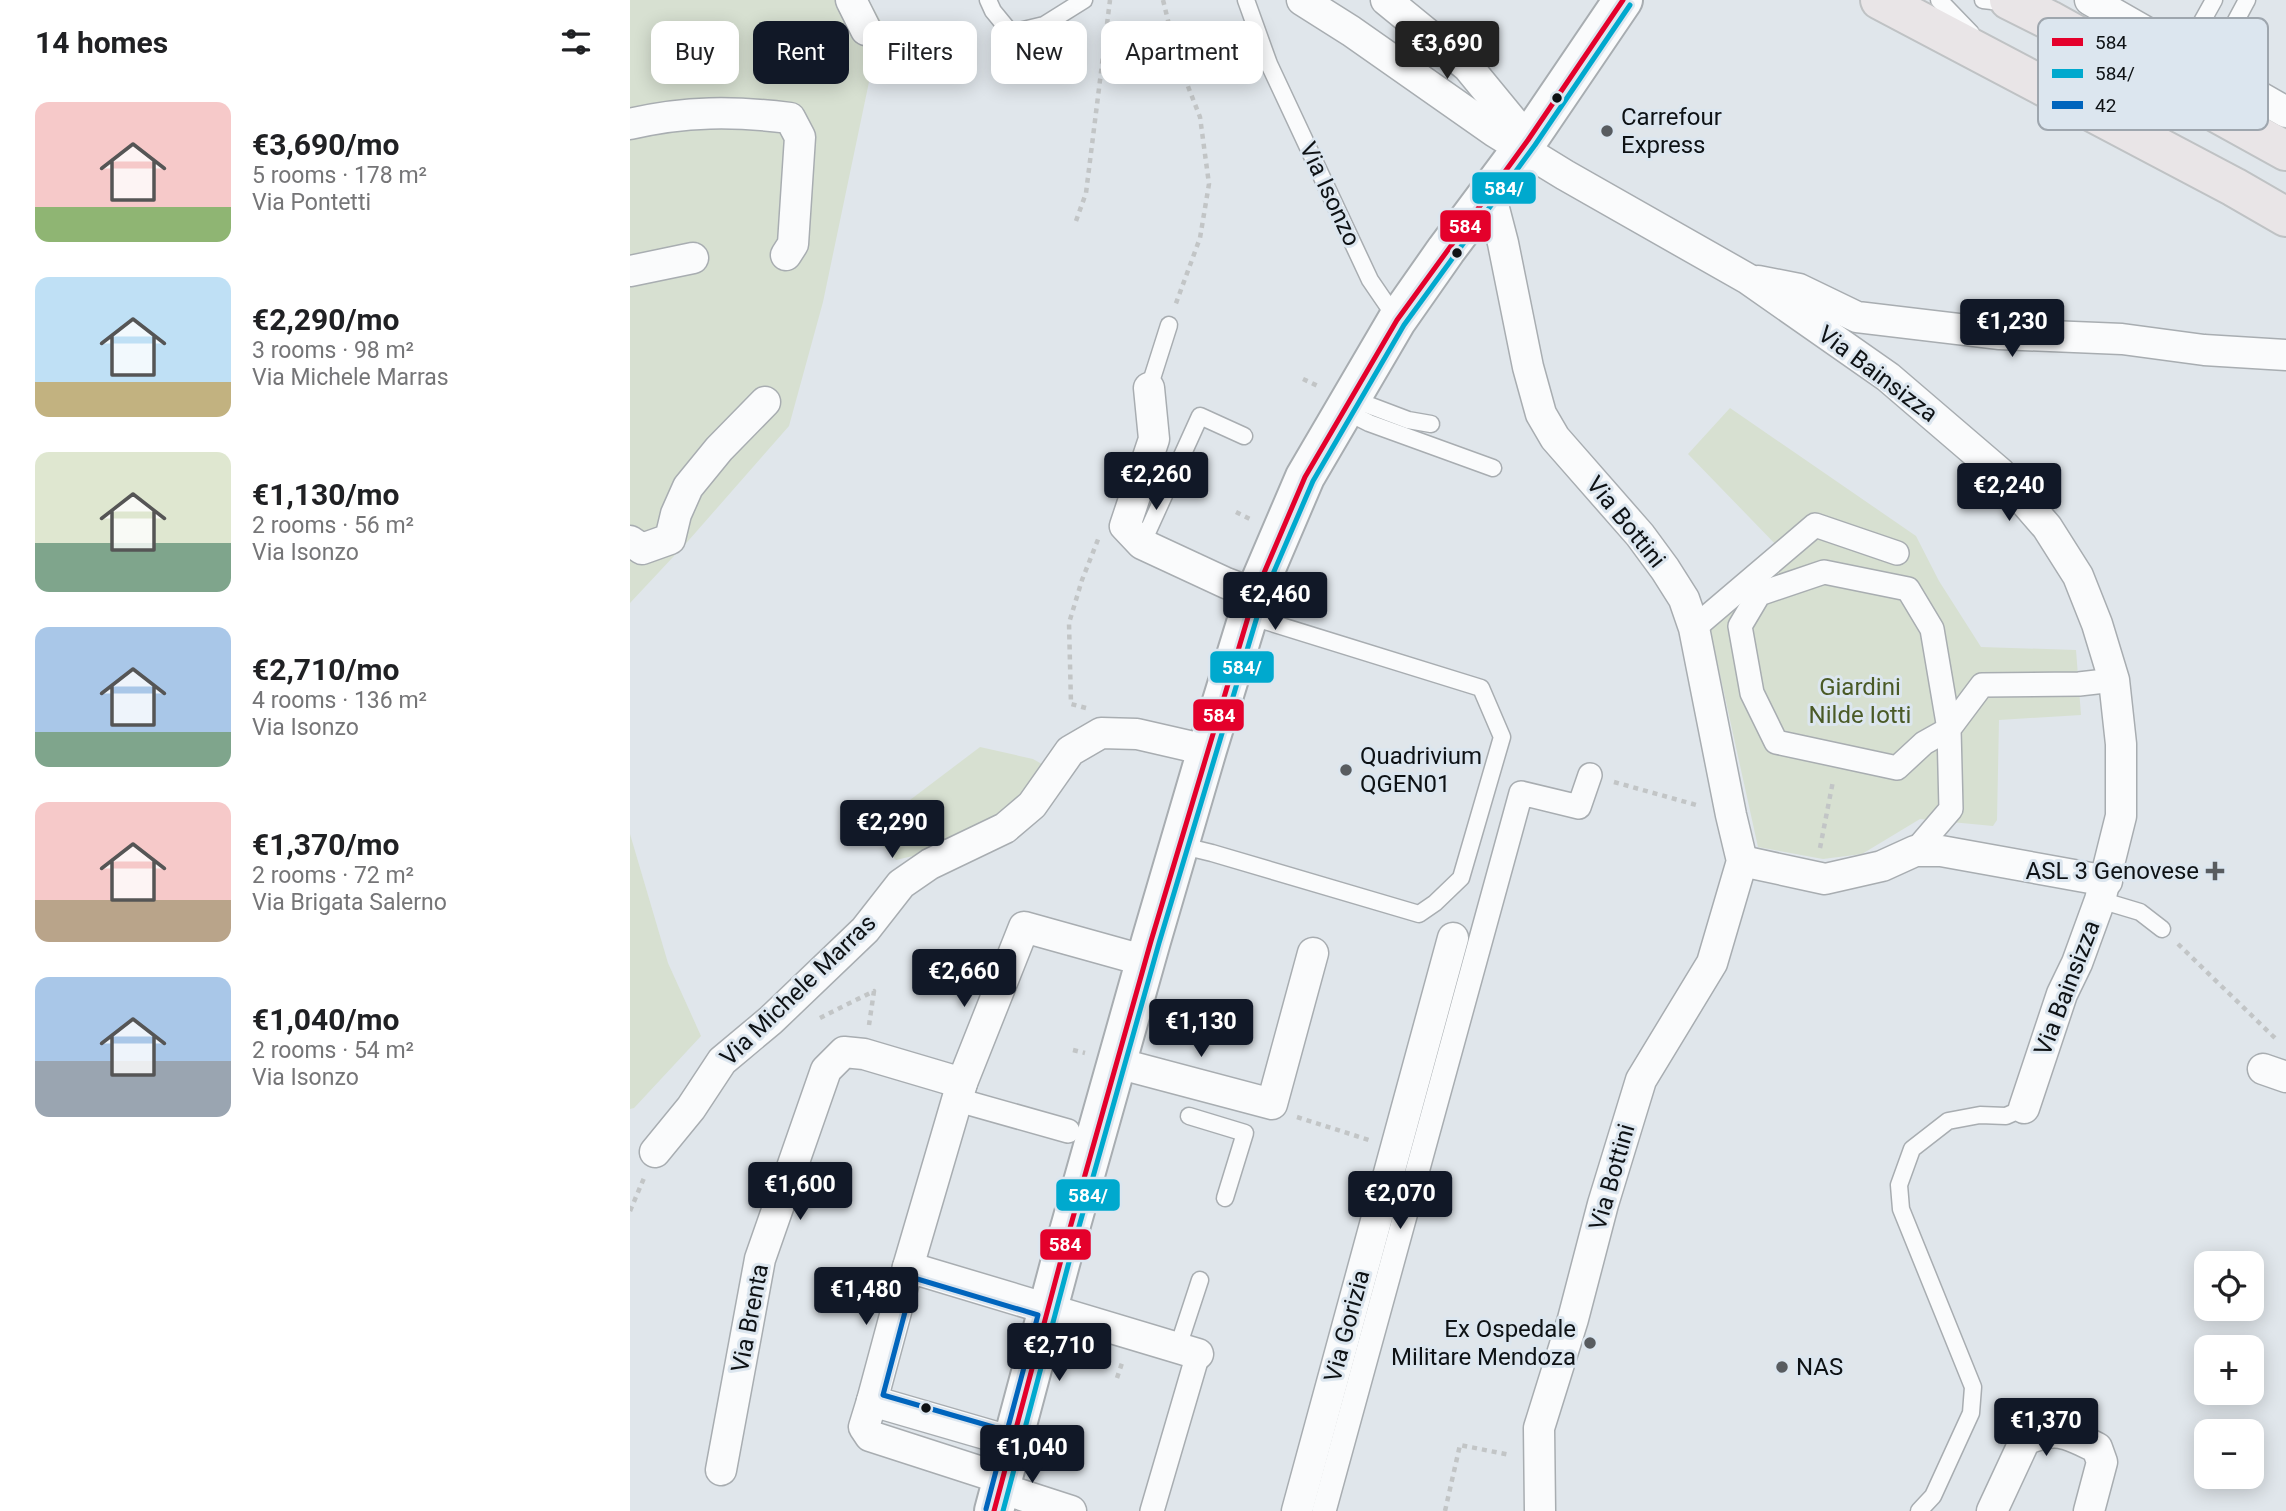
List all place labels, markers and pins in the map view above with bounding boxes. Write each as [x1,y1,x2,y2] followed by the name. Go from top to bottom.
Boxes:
[1390,22,1504,81] pin: €3,690
[1550,91,1564,105] unlabelled marker
[1621,103,1722,159] place label: Carrefour Express
[1599,123,1615,139] marker: Carrefour Express
[1450,246,1464,260] unlabelled marker
[1955,300,2069,359] pin: €1,230
[1099,452,1213,512] pin: €2,260
[1952,463,2066,523] pin: €2,240
[1218,572,1332,632] pin: €2,460
[1360,742,1482,798] place label: Quadrivium QGEN01
[1338,762,1354,778] marker: Quadrivium QGEN01
[835,800,949,860] pin: €2,290
[2026,857,2199,885] place label: ASL 3 Genovese
[2205,861,2225,881] marker: ASL 3 Genovese
[907,950,1021,1009] pin: €2,660
[1144,1000,1258,1059] pin: €1,130
[743,1162,857,1222] pin: €1,600
[1343,1172,1457,1231] pin: €2,070
[809,1268,923,1327] pin: €1,480
[1391,1315,1576,1371] place label: Ex Ospedale Militare Mendoza
[1002,1324,1116,1383] pin: €2,710
[1582,1335,1598,1351] marker: Ex Ospedale Militare Mendoza
[1796,1353,1843,1381] place label: NAS
[1774,1359,1790,1375] marker: NAS
[1989,1398,2103,1458] pin: €1,370
[919,1401,933,1415] unlabelled marker
[975,1426,1089,1485] pin: €1,040

